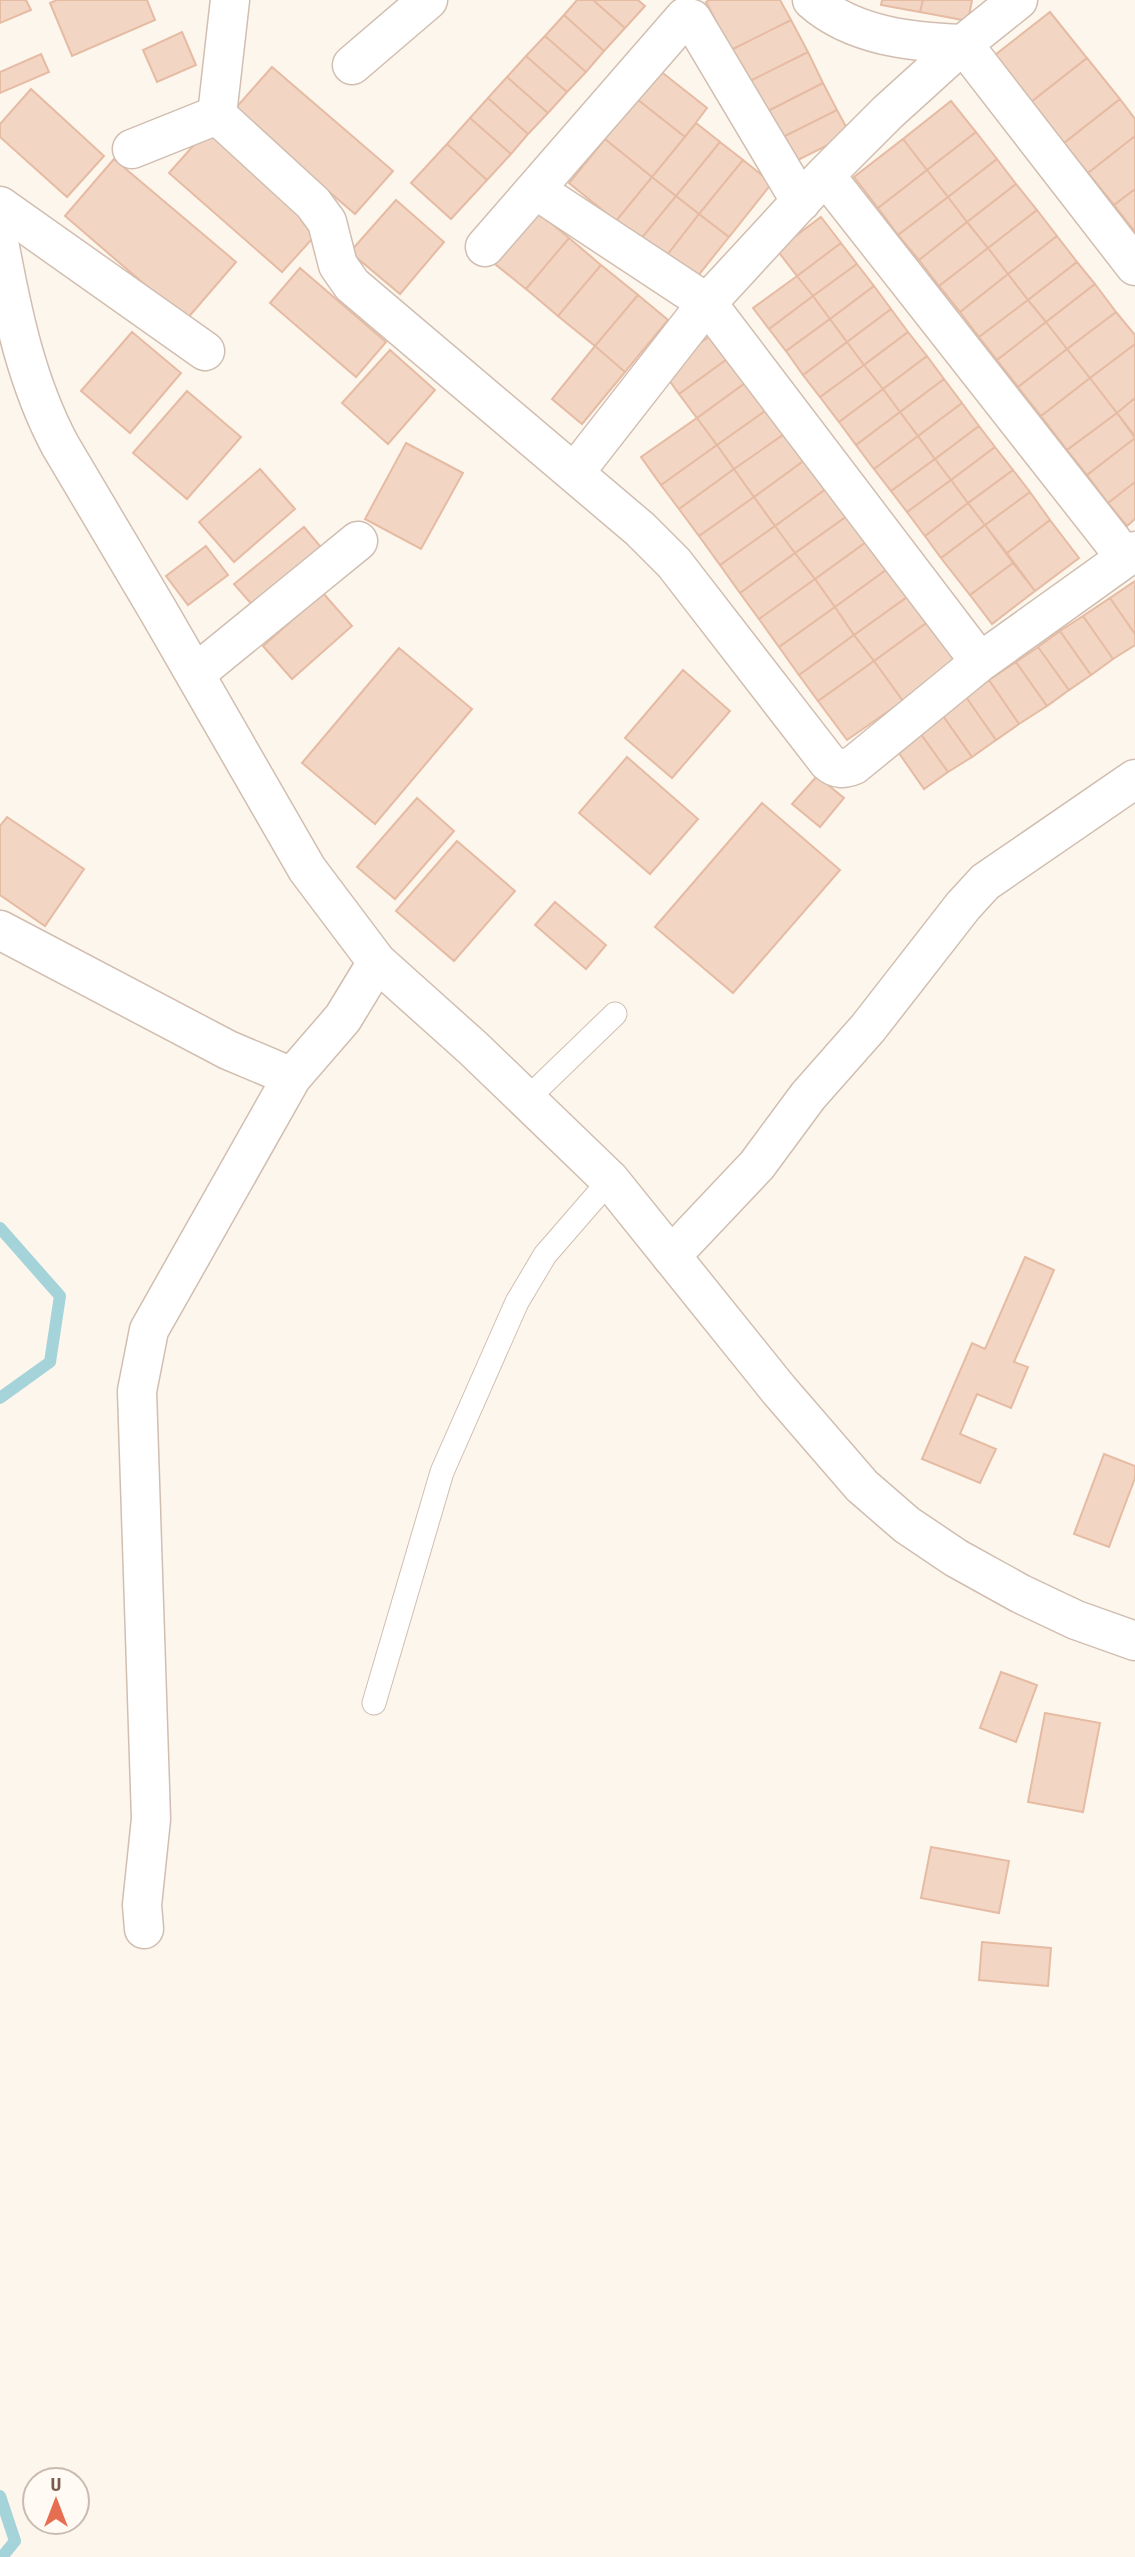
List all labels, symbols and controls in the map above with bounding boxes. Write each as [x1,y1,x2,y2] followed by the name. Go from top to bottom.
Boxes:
[21,2466,91,2536] north arrow
[51,2473,61,2496] text: U

